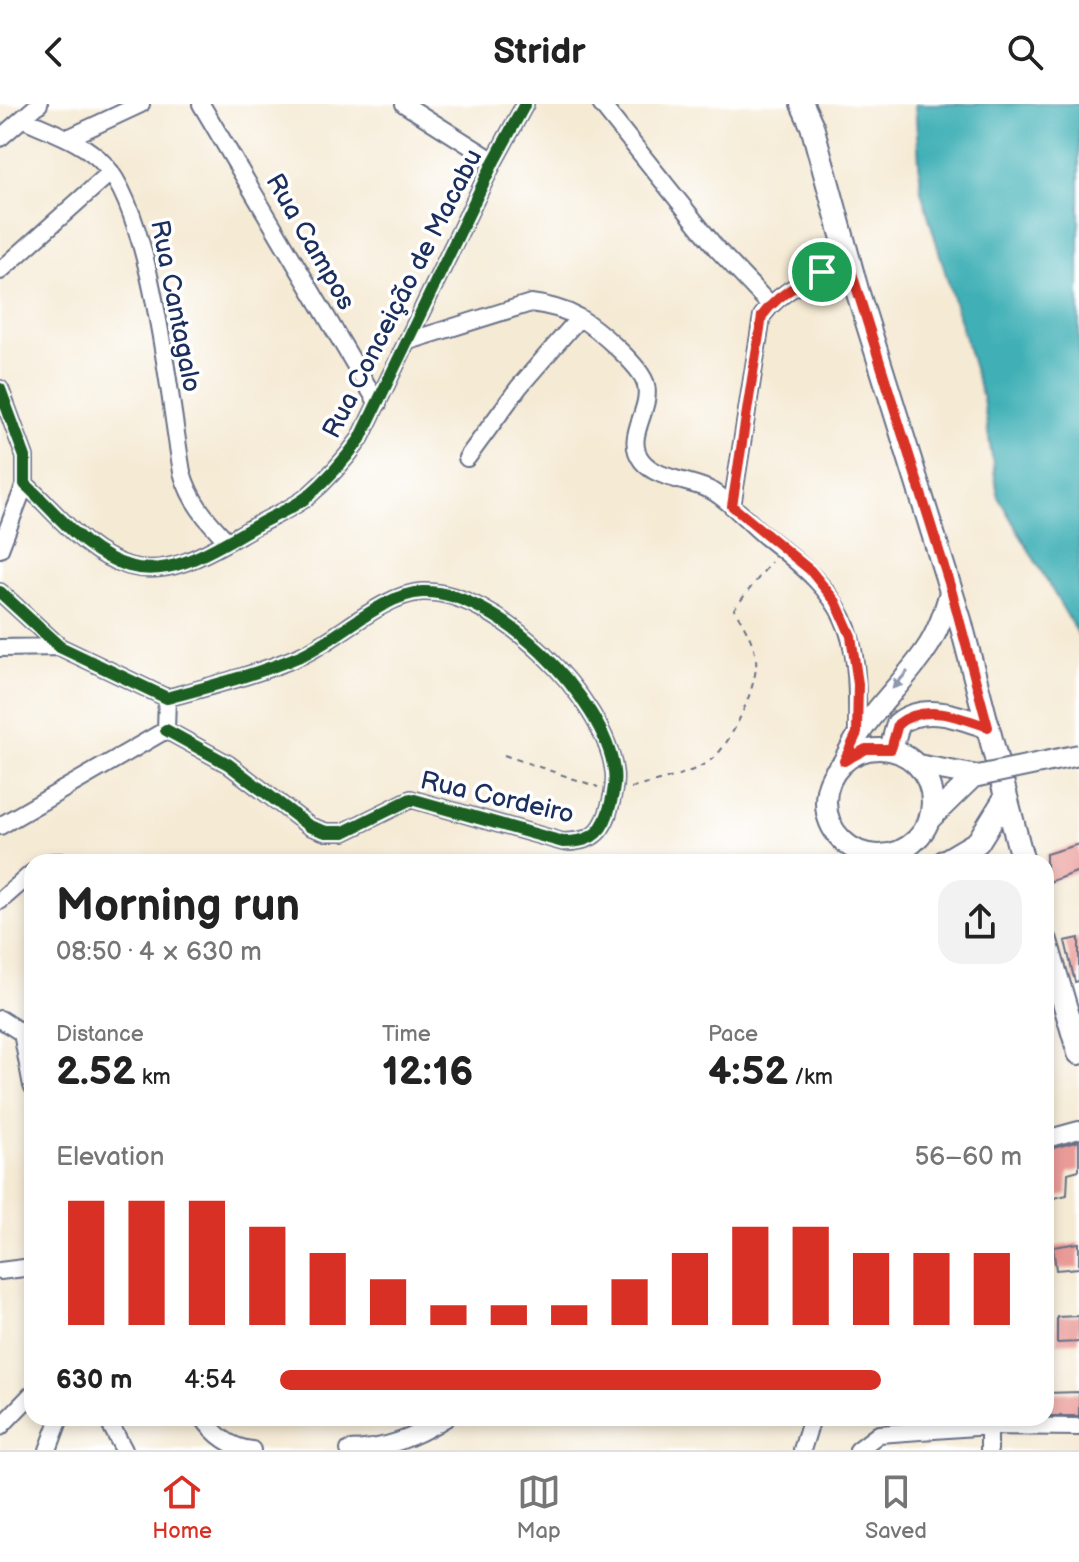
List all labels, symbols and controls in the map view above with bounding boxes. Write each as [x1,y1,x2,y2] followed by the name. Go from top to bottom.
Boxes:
[32,30,76,74] icon: back
[1003,30,1047,74] icon: search
[493,31,586,74] text: Stridr
[316,144,490,444] street label: Rua Conceição de Macabu
[259,168,362,316] street label: Rua Campos
[143,217,207,395] street label: Rua Cantagalo
[788,238,856,306] pin
[800,250,844,294] icon: arrive
[892,669,909,689] one-way arrow
[417,765,577,831] street label: Rua Cordeiro
[56,880,300,933] text: Morning run
[938,880,1022,964] button: share
[56,937,262,968] text: 08:50 · 4 × 630 m
[56,1021,144,1048] text: Distance
[382,1021,431,1048] text: Time
[708,1021,758,1048] text: Pace
[56,1048,136,1096] text: 2.52
[382,1048,473,1096] text: 12:16
[708,1048,788,1096] text: 4:52
[136,1064,171,1091] text: km
[788,1064,833,1091] text: /km
[56,1142,164,1173] text: Elevation
[914,1142,1022,1173] text: 56–60 m
[56,1365,132,1396] text: 630 m
[184,1365,236,1396] text: 4:54
[152,1470,212,1545] tab: Home
[516,1470,561,1545] tab: Map
[865,1470,927,1545] tab: Saved

